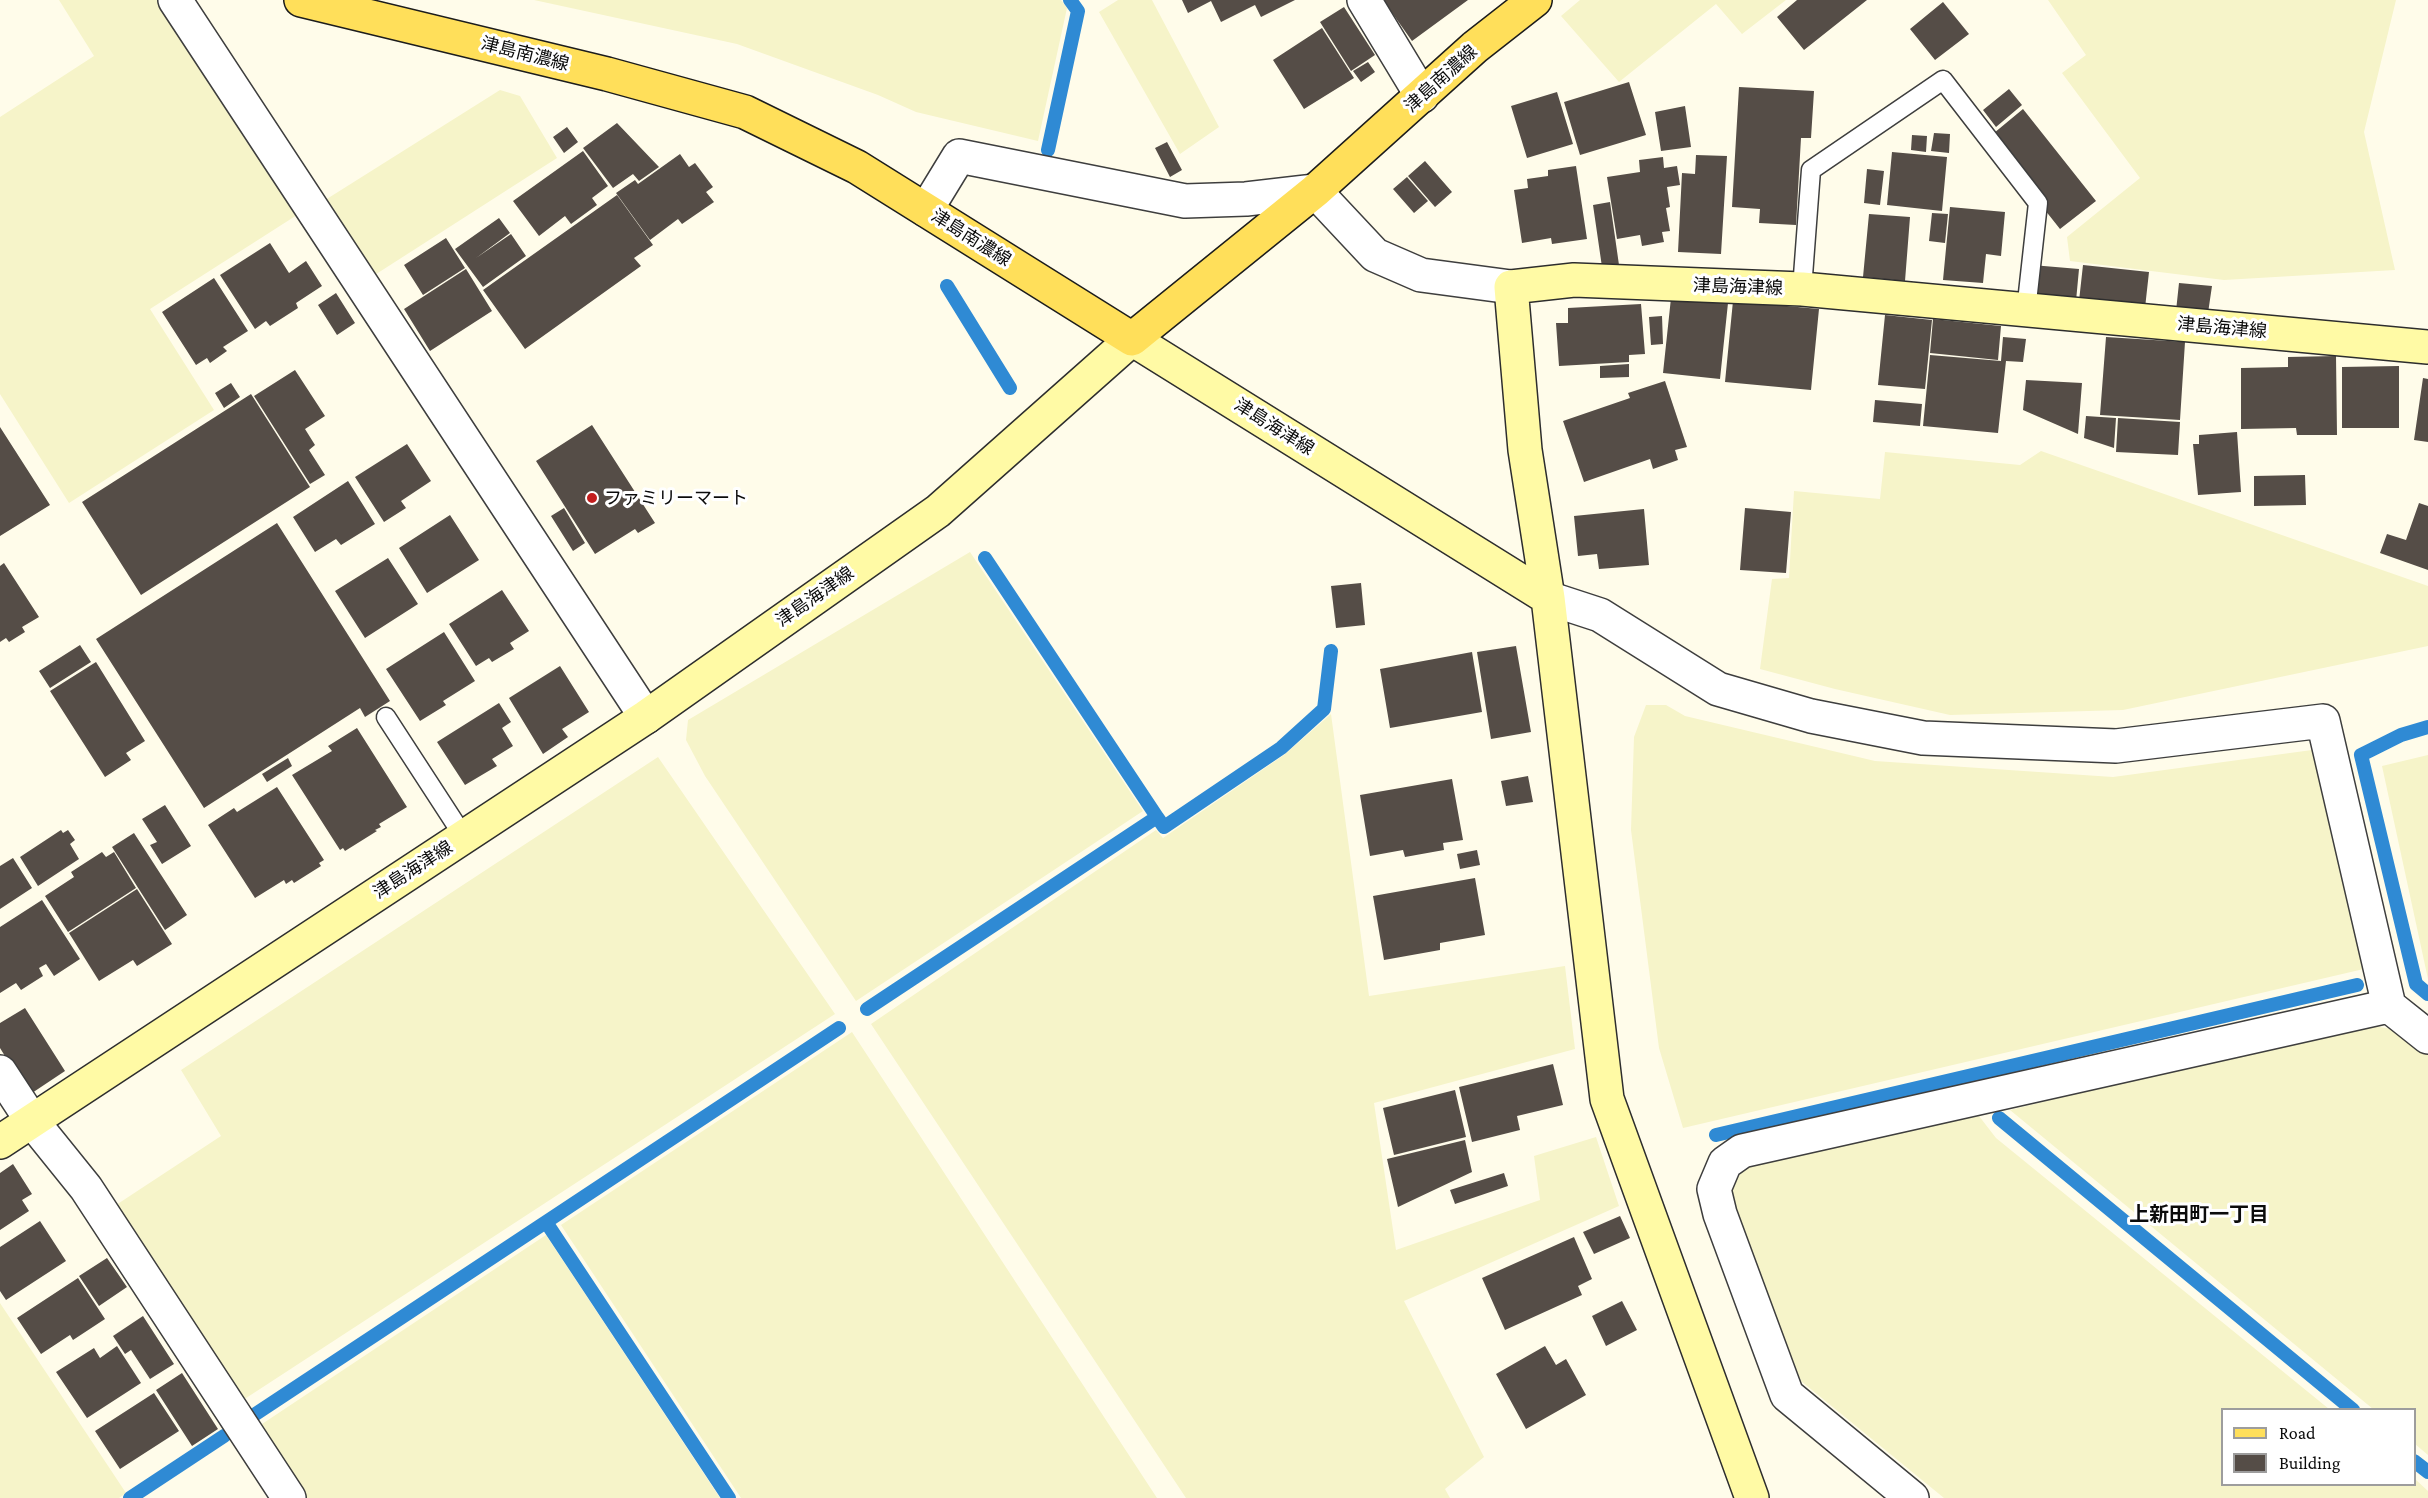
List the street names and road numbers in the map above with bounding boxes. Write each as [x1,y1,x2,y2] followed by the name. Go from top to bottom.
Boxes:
[479,33,571,75] street label: 津島南濃線
[1400,41,1482,117] street label: 津島南濃線
[927,205,1015,271] street label: 津島南濃線
[1693,275,1783,299] street label: 津島海津線
[2176,313,2268,343] street label: 津島海津線
[1230,394,1318,460] street label: 津島海津線
[772,562,858,632] street label: 津島海津線
[369,836,457,904] street label: 津島海津線

